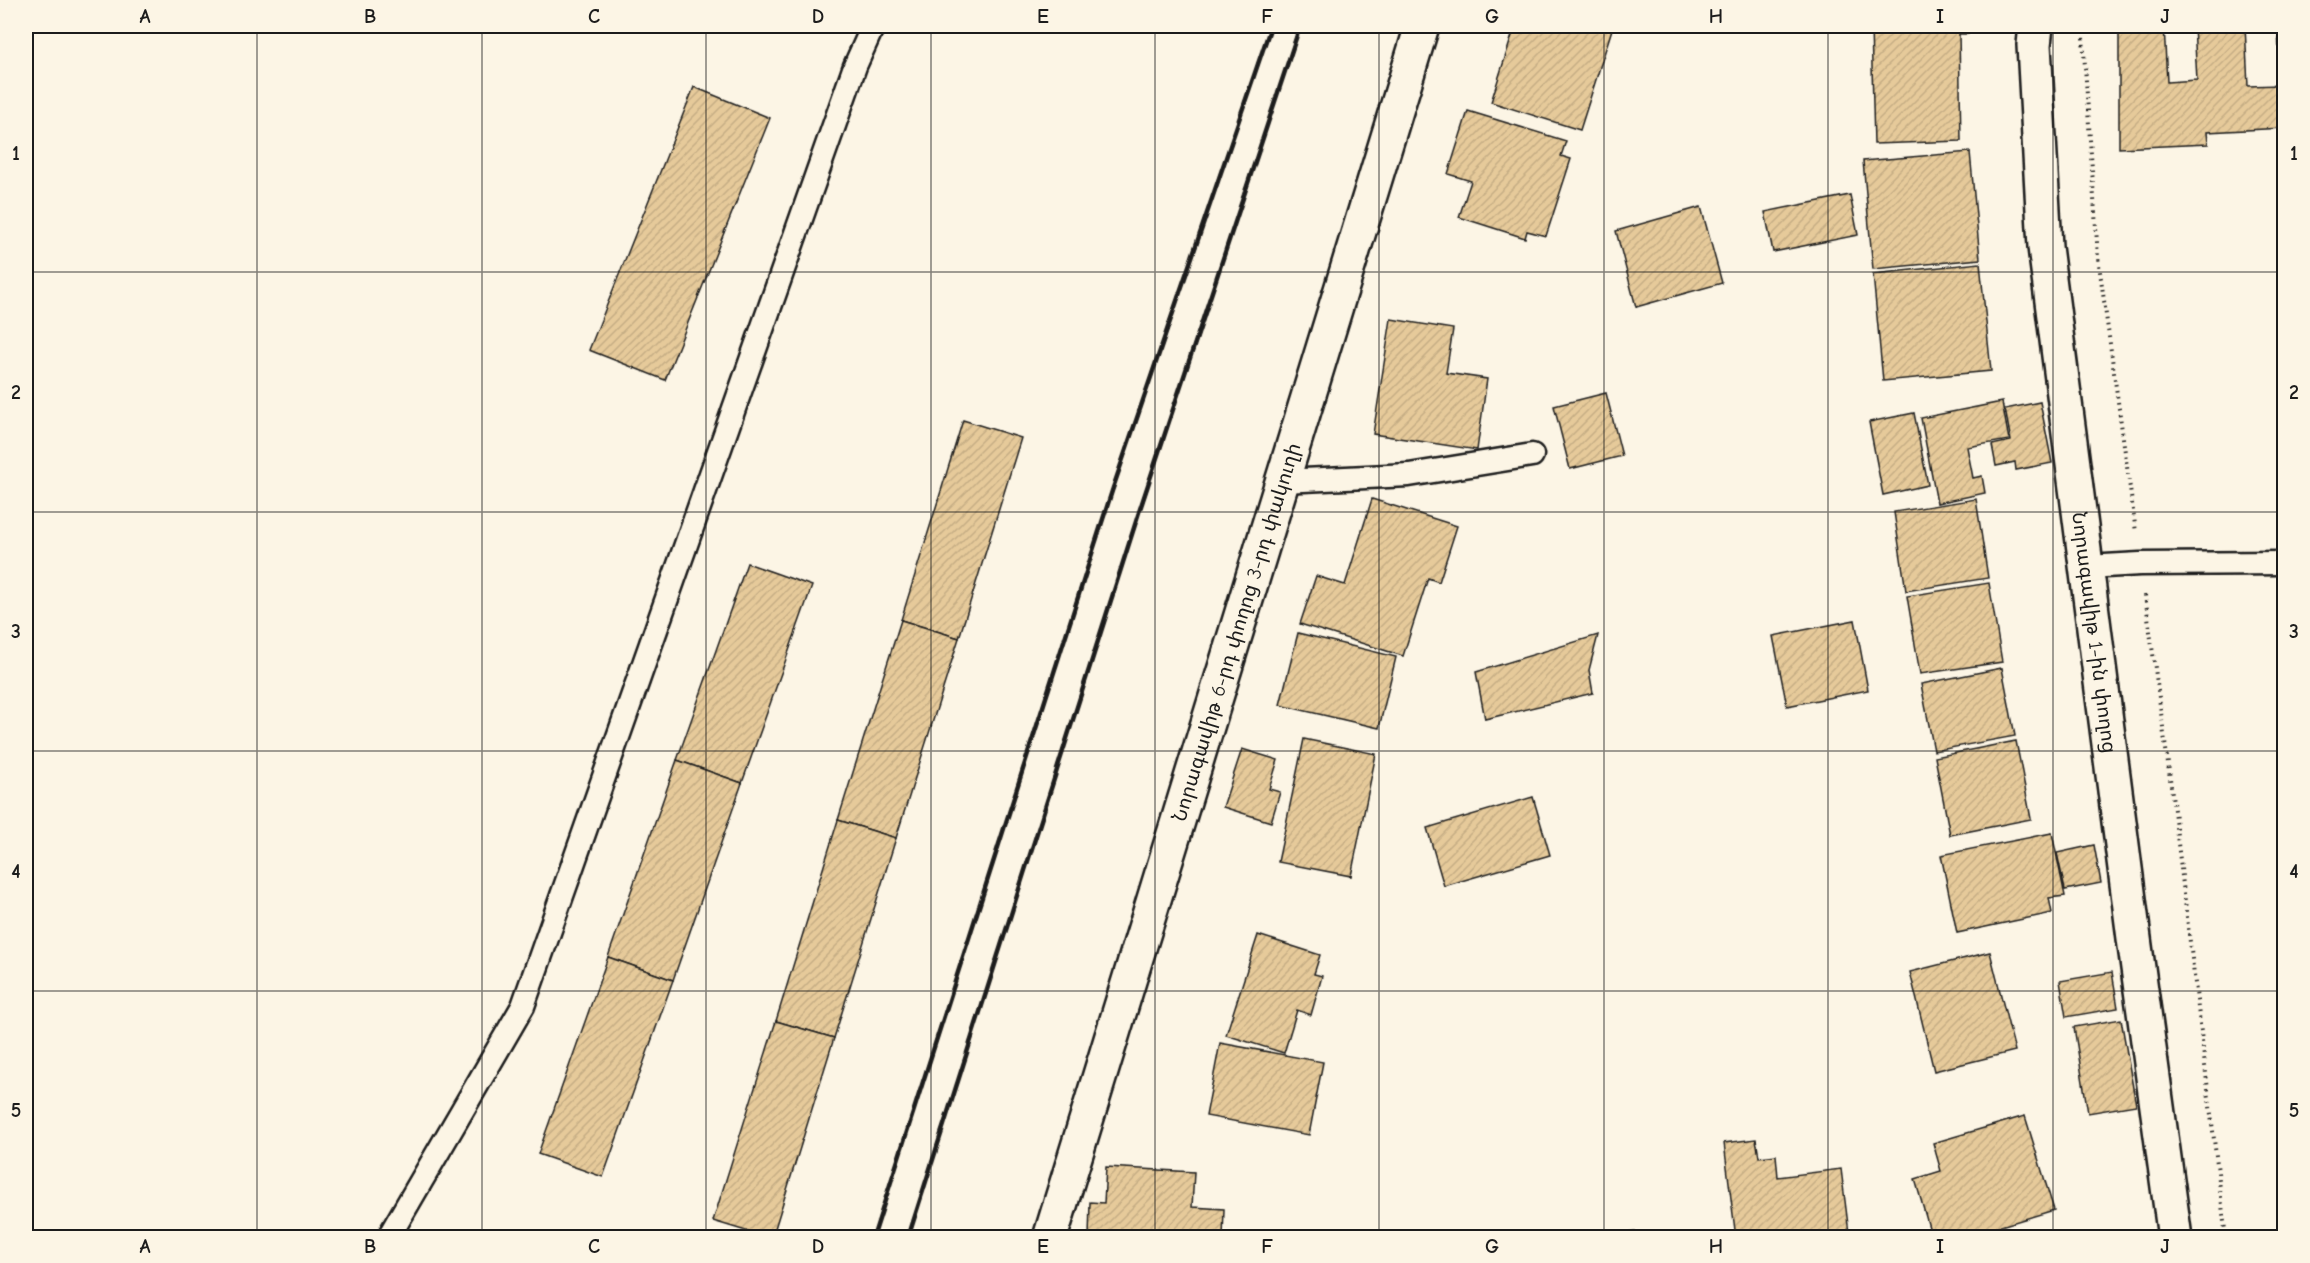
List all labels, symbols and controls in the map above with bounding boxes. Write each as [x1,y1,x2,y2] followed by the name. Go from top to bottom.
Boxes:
[139,5,151,28] text: A
[364,5,376,28] text: B
[588,5,600,28] text: C
[812,5,824,28] text: D
[1037,5,1049,28] text: E
[1261,5,1273,28] text: F
[1485,5,1499,28] text: G
[1709,5,1723,28] text: H
[1936,5,1944,28] text: I
[2160,5,2170,28] text: J
[12,142,20,165] text: 1
[2290,142,2298,165] text: 1
[11,381,21,404] text: 2
[2289,381,2299,404] text: 2
[1168,440,1305,824] street label: Նորագավիթ 6-րդ փողոց 3-րդ փակուղի
[2067,510,2121,755] street label: Նորագավիթ 1-ին փողոց
[11,620,21,643] text: 3
[2289,620,2299,643] text: 3
[11,860,21,883] text: 4
[2289,860,2299,883] text: 4
[11,1099,21,1122] text: 5
[2289,1099,2299,1122] text: 5
[139,1235,151,1258] text: A
[364,1235,376,1258] text: B
[588,1235,600,1258] text: C
[812,1235,824,1258] text: D
[1037,1235,1049,1258] text: E
[1261,1235,1273,1258] text: F
[1485,1235,1499,1258] text: G
[1709,1235,1723,1258] text: H
[1936,1235,1944,1258] text: I
[2160,1235,2170,1258] text: J

